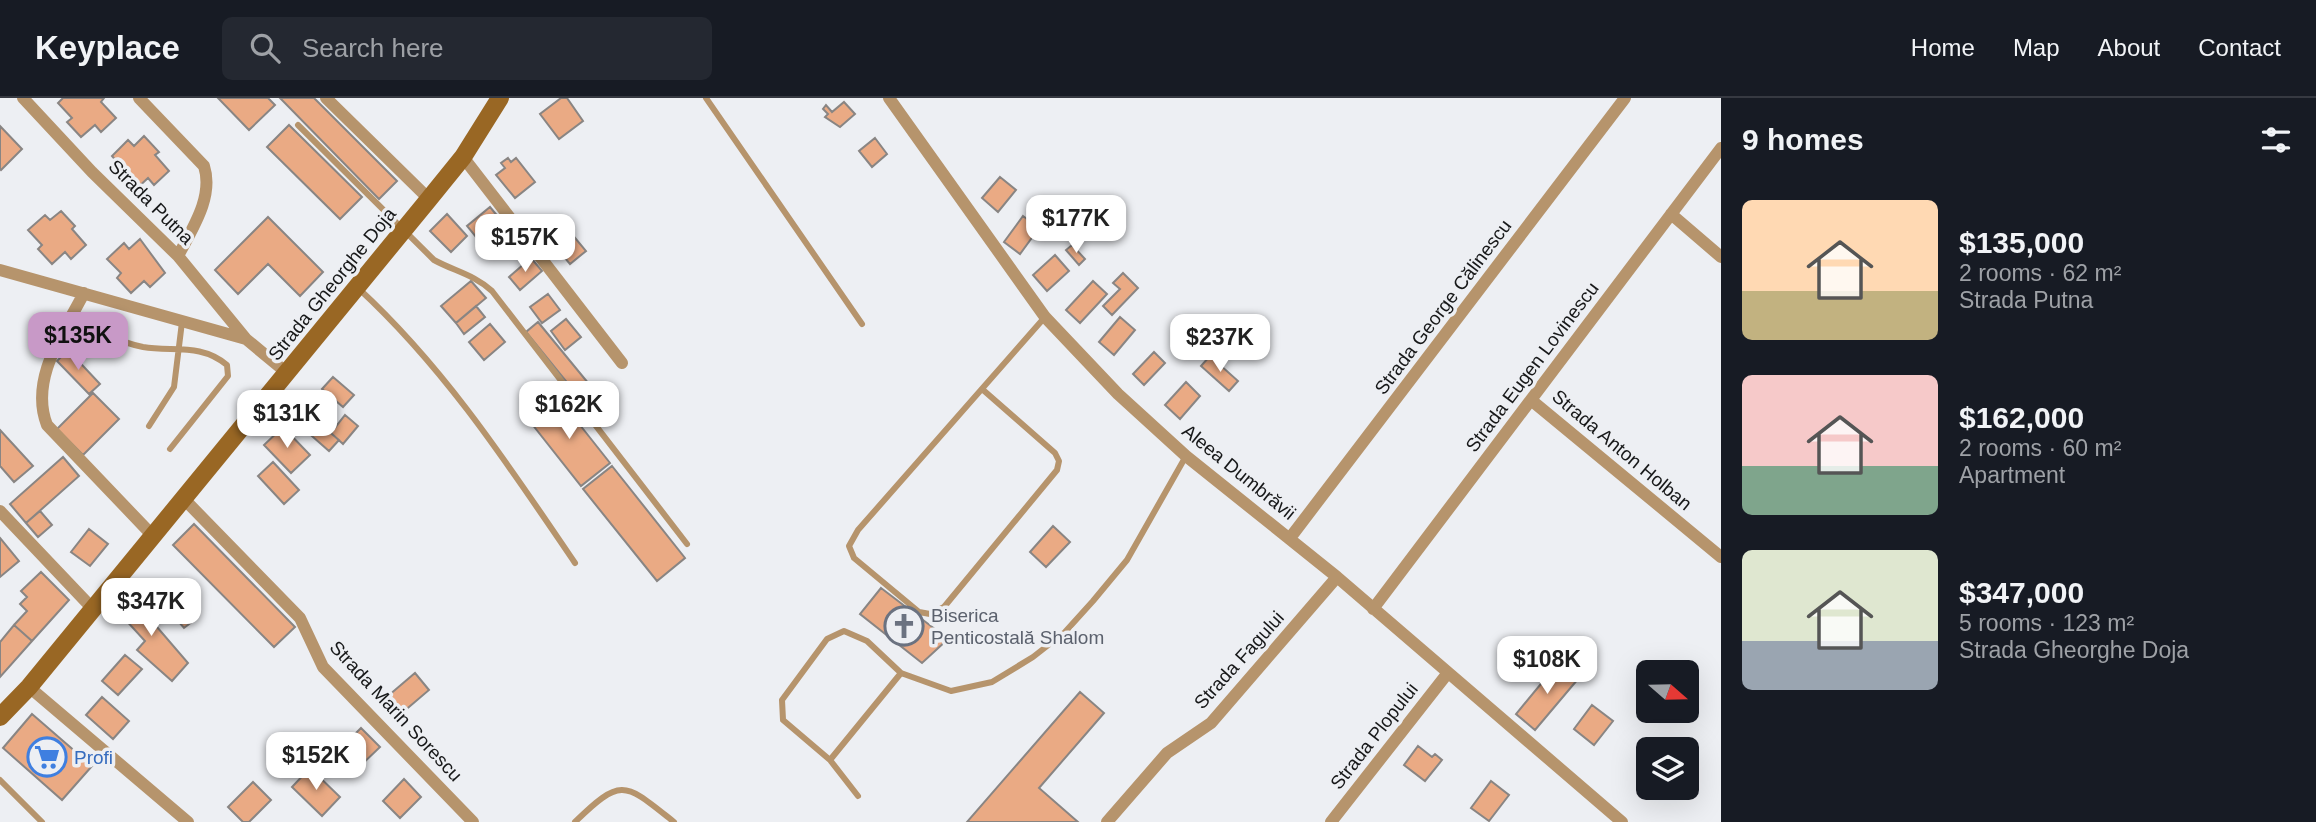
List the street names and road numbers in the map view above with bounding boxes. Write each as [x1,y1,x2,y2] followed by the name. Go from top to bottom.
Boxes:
[104,155,198,249] street label: Strada Putna
[264,203,400,364] street label: Strada Gheorghe Doja
[1370,215,1516,399] street label: Strada George Călinescu
[1461,278,1603,456] street label: Strada Eugen Lovinescu
[1548,386,1696,514] street label: Strada Anton Holban
[1178,420,1300,524] street label: Aleea Dumbrăvii
[1190,607,1288,713] street label: Strada Fagului
[326,637,466,785] street label: Strada Marin Sorescu
[1326,679,1422,793] street label: Strada Plopului

